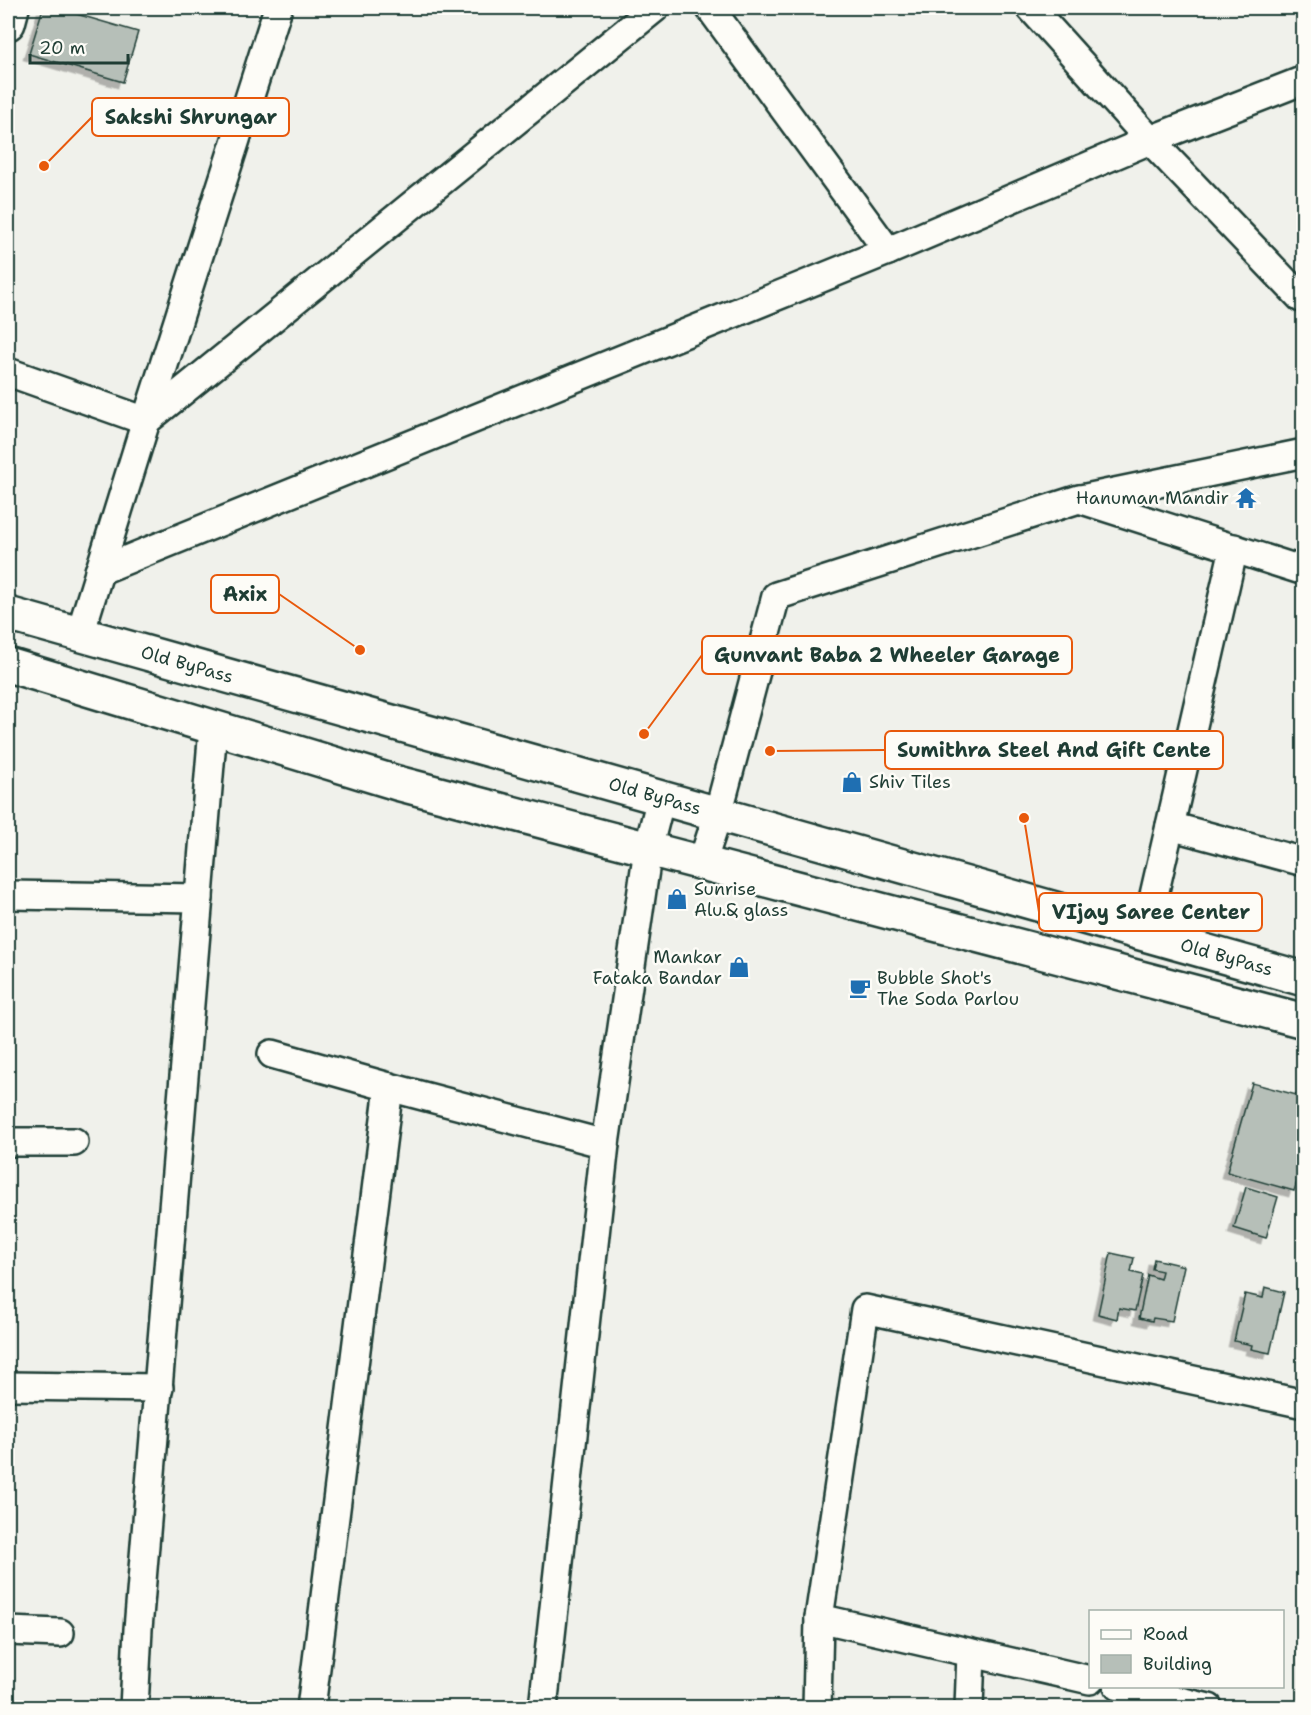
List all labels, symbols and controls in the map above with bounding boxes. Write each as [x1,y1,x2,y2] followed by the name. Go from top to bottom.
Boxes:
[30,27,128,65] scale bar
[39,36,85,60] text: 20 m
[92,98,289,136] callout: Sakshi Shrungar
[105,104,278,130] text: Sakshi Shrungar
[1076,486,1229,510] place label: Hanuman Mandir
[1234,486,1258,510] temple icon: Hanuman Mandir
[211,575,279,613] callout: Axix
[223,581,267,607] text: Axix
[702,636,1072,674] callout: Gunvant Baba 2 Wheeler Garage
[138,640,236,689] street label: Old ByPass
[714,642,1060,668] text: Gunvant Baba 2 Wheeler Garage
[885,731,1223,769] callout: Sumithra Steel And Gift Cente
[897,737,1211,763] text: Sumithra Steel And Gift Cente
[840,770,864,794] shop icon: Shiv Tiles
[869,770,951,794] place label: Shiv Tiles
[606,772,704,821] street label: Old ByPass
[694,877,788,922] place label: Sunrise Alu.& glass
[665,887,689,911] shop icon: Sunrise Alu.& glass
[1039,893,1262,931] callout: VIjay Saree Center
[1052,899,1250,925] text: VIjay Saree Center
[1178,933,1276,982] street label: Old ByPass
[593,945,722,990] place label: Mankar Fataka Bandar
[727,955,751,979] shop icon: Mankar Fataka Bandar
[877,966,1019,1011] place label: Bubble Shot's The Soda Parlou
[848,976,872,1000] cafe icon: Bubble Shot's The Soda Parlou
[1089,1610,1284,1688] legend
[1143,1622,1188,1646] text: Road
[1143,1652,1212,1676] text: Building

